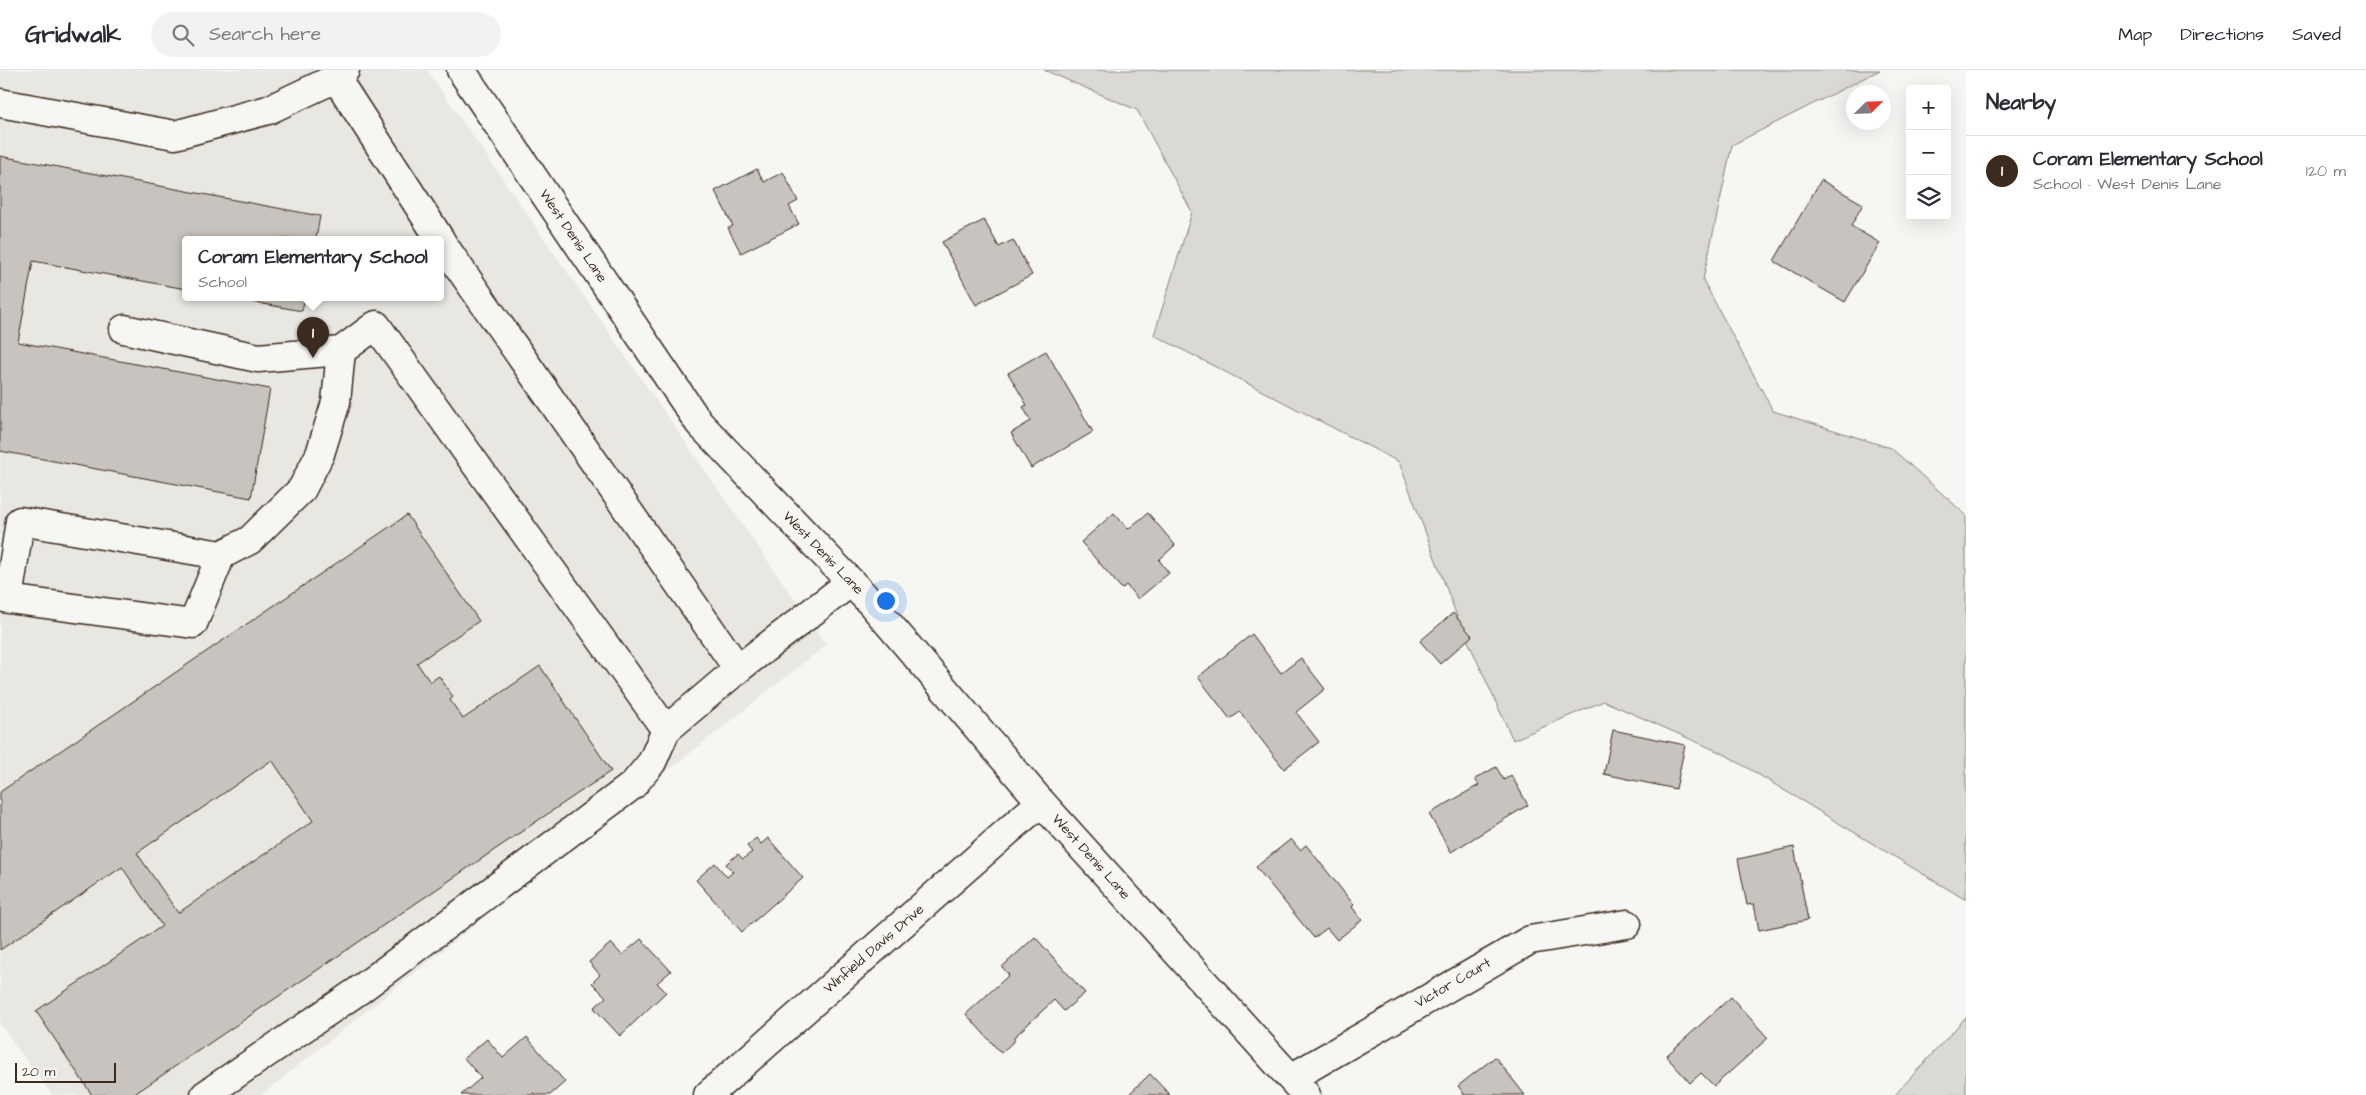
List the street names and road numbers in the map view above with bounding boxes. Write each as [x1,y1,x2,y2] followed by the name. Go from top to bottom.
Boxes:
[534,185,612,287] street label: West Denis Lane
[778,507,868,599] street label: West Denis Lane
[1047,810,1135,904] street label: West Denis Lane
[819,899,929,998] street label: Winfield Davis Drive
[1411,953,1495,1013] street label: Victor Court

